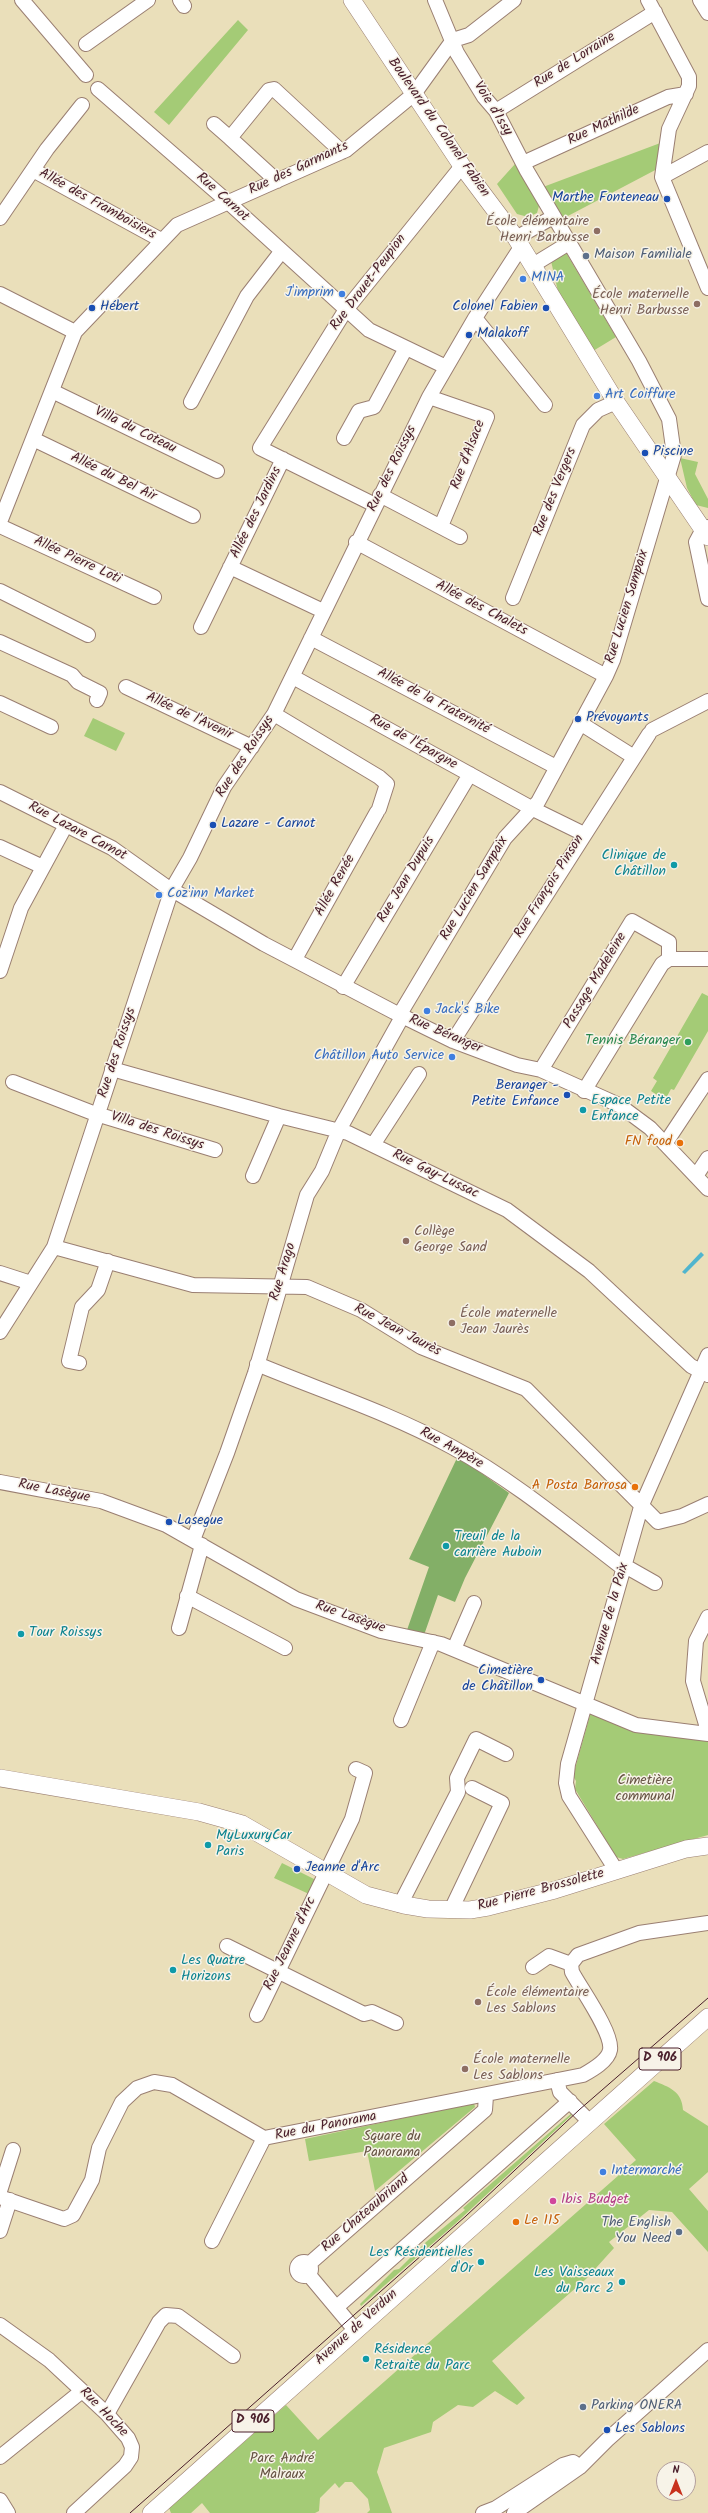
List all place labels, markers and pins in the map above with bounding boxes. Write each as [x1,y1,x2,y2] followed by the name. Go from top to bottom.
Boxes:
[552,191,659,207] place label: Marthe Fonteneau
[662,194,672,204] marker: Marthe Fonteneau
[486,215,589,248] place label: École élémentaire Henri Barbusse
[592,226,602,236] marker: École élémentaire Henri Barbusse
[594,248,692,264] place label: Maison Familiale
[581,251,591,261] marker: Maison Familiale
[531,271,564,287] place label: MINA
[518,274,528,284] marker: MINA
[285,286,334,302] place label: J'imprim
[592,288,689,320] place label: École maternelle Henri Barbusse
[337,289,347,299] marker: J'imprim
[692,299,702,309] marker: École maternelle Henri Barbusse
[100,300,139,316] place label: Hébert
[452,300,538,316] place label: Colonel Fabien
[87,303,97,313] marker: Hébert
[541,303,551,313] marker: Colonel Fabien
[477,327,528,343] place label: Malakoff
[464,330,474,340] marker: Malakoff
[605,388,675,404] place label: Art Coiffure
[592,391,602,401] marker: Art Coiffure
[653,445,693,461] place label: Piscine
[640,448,650,458] marker: Piscine
[586,711,649,727] place label: Prévoyants
[573,714,583,724] marker: Prévoyants
[221,817,315,833] place label: Lazare - Carnot
[208,820,218,830] marker: Lazare - Carnot
[601,849,666,882] place label: Clinique de Châtillon
[669,860,679,870] marker: Clinique de Châtillon
[167,887,254,903] place label: Coz'inn Market
[154,890,164,900] marker: Coz'inn Market
[435,1003,500,1019] place label: Jack's Bike
[422,1006,432,1016] marker: Jack's Bike
[585,1034,680,1050] place label: Tennis Béranger
[683,1037,693,1047] marker: Tennis Béranger
[314,1049,444,1065] place label: Châtillon Auto Service
[447,1052,457,1062] marker: Châtillon Auto Service
[472,1079,559,1112] place label: Beranger - Petite Enfance
[562,1090,572,1100] marker: Beranger - Petite Enfance
[591,1094,671,1126] place label: Espace Petite Enfance
[578,1105,588,1115] marker: Espace Petite Enfance
[625,1135,672,1151] place label: FN food
[675,1138,685,1148] marker: FN food
[414,1225,487,1258] place label: Collège George Sand
[401,1236,411,1246] marker: Collège George Sand
[460,1307,557,1340] place label: École maternelle Jean Jaurès
[447,1318,457,1328] marker: École maternelle Jean Jaurès
[532,1479,627,1495] place label: A Posta Barrosa
[630,1482,640,1492] marker: A Posta Barrosa
[177,1514,223,1530] place label: Lasegue
[164,1517,174,1527] marker: Lasegue
[454,1530,542,1562] place label: Treuil de la carrière Auboin
[441,1541,451,1551] marker: Treuil de la carrière Auboin
[29,1626,102,1642] place label: Tour Roissys
[16,1629,26,1639] marker: Tour Roissys
[462,1664,533,1696] place label: Cimetière de Châtillon
[536,1675,546,1685] marker: Cimetière de Châtillon
[216,1829,291,1862] place label: MyLuxuryCar Paris
[203,1840,213,1850] marker: MyLuxuryCar Paris
[305,1861,380,1877] place label: Jeanne d'Arc
[292,1864,302,1874] marker: Jeanne d'Arc
[181,1954,245,1986] place label: Les Quatre Horizons
[168,1965,178,1975] marker: Les Quatre Horizons
[486,1986,589,2018] place label: École élémentaire Les Sablons
[473,1997,483,2007] marker: École élémentaire Les Sablons
[473,2053,570,2086] place label: École maternelle Les Sablons
[460,2064,470,2074] marker: École maternelle Les Sablons
[611,2164,681,2180] place label: Intermarché
[598,2167,608,2177] marker: Intermarché
[561,2193,629,2209] place label: Ibis Budget
[548,2196,558,2206] marker: Ibis Budget
[524,2214,560,2230] place label: Le 115
[602,2216,671,2248] place label: The English You Need
[511,2217,521,2227] marker: Le 115
[674,2227,684,2237] marker: The English You Need
[369,2246,473,2278] place label: Les Résidentielles d'Or
[476,2257,486,2267] marker: Les Résidentielles d'Or
[534,2266,614,2298] place label: Les Vaisseaux du Parc 2
[617,2277,627,2287] marker: Les Vaisseaux du Parc 2
[374,2343,470,2376] place label: Résidence Retraite du Parc
[361,2354,371,2364] marker: Résidence Retraite du Parc
[591,2399,682,2415] place label: Parking ONERA
[578,2402,588,2412] marker: Parking ONERA
[615,2422,685,2438] place label: Les Sablons
[602,2425,612,2435] marker: Les Sablons

